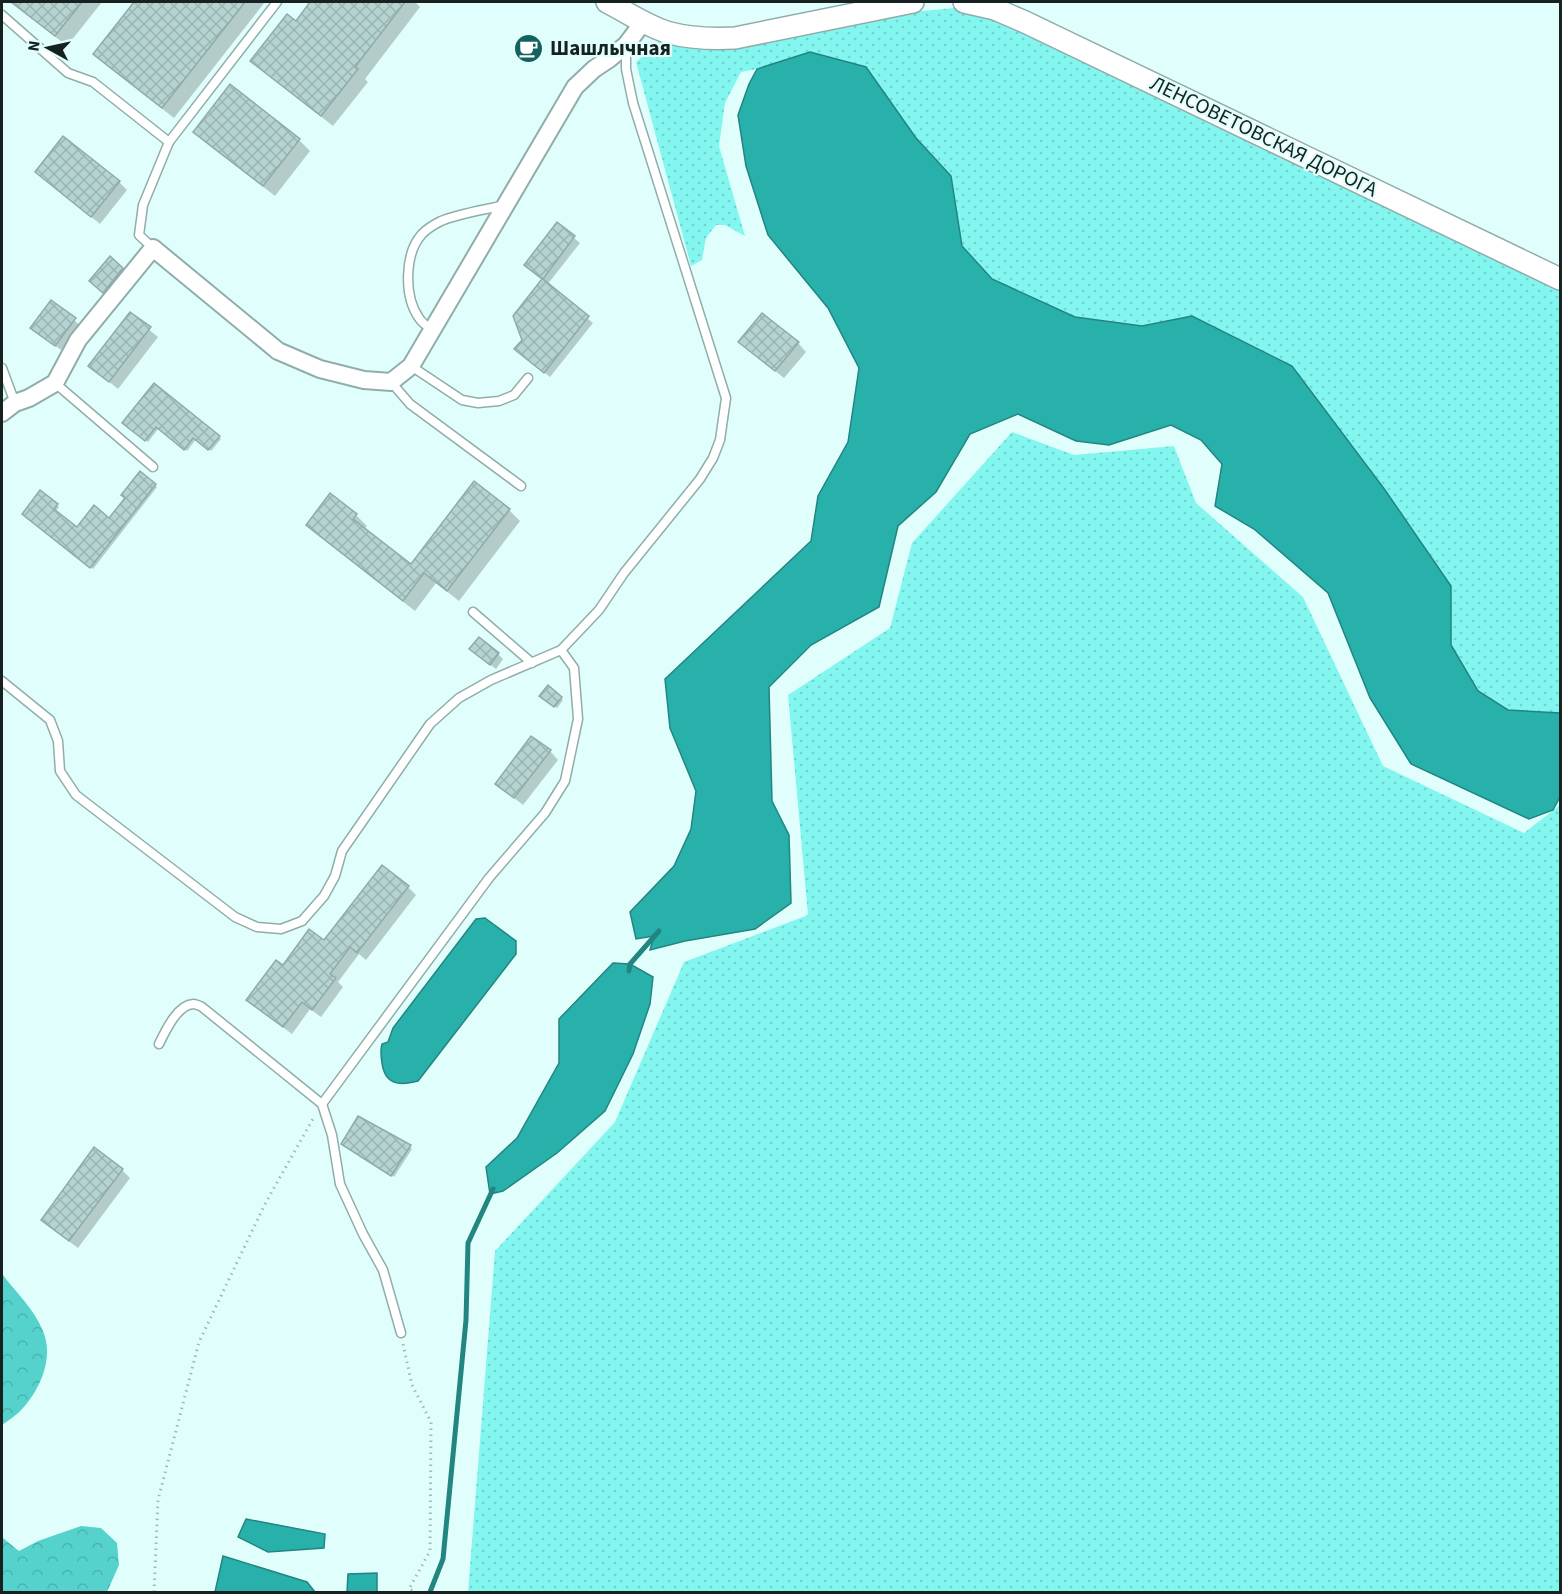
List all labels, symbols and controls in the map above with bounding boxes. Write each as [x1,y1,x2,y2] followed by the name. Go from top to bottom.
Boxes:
[18,18,78,78] north arrow
[513,32,545,64] cafe icon: Шашлычная
[550,33,671,63] place label: Шашлычная
[23,39,46,53] text: N
[1145,68,1383,204] street label: ЛЕНСОВЕТОВСКАЯ ДОРОГА

